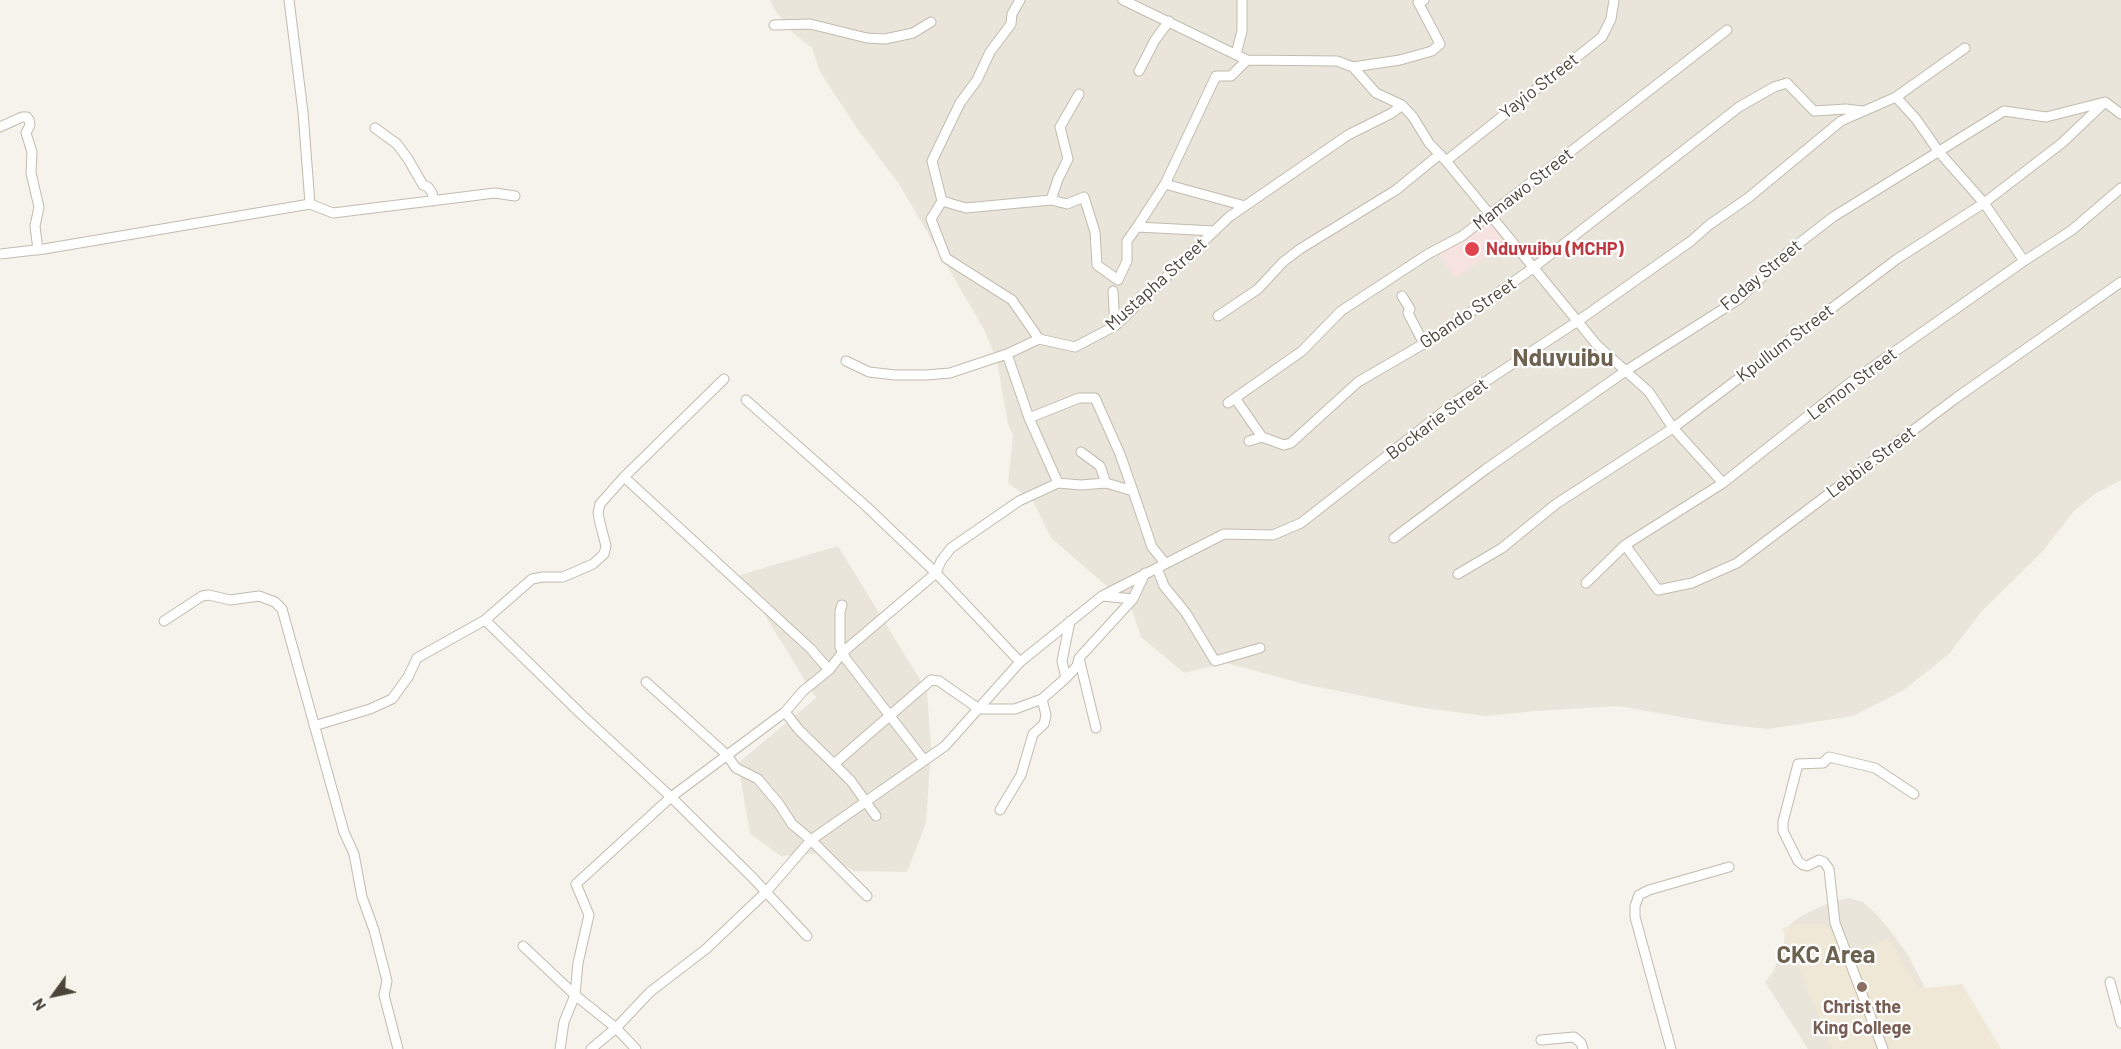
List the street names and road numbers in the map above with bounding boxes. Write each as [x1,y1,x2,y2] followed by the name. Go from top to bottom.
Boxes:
[1495,49,1583,123] street label: Yayio Street
[1469,143,1577,235] street label: Mamawo Street
[1101,233,1211,335] street label: Mustapha Street
[1716,235,1806,315] street label: Foday Street
[1416,273,1520,353] street label: Gbando Street
[1732,299,1838,387] street label: Kpullum Street
[1803,343,1901,425] street label: Lemon Street
[1382,374,1492,464] street label: Bockarie Street
[1822,421,1920,503] street label: Lebbie Street

